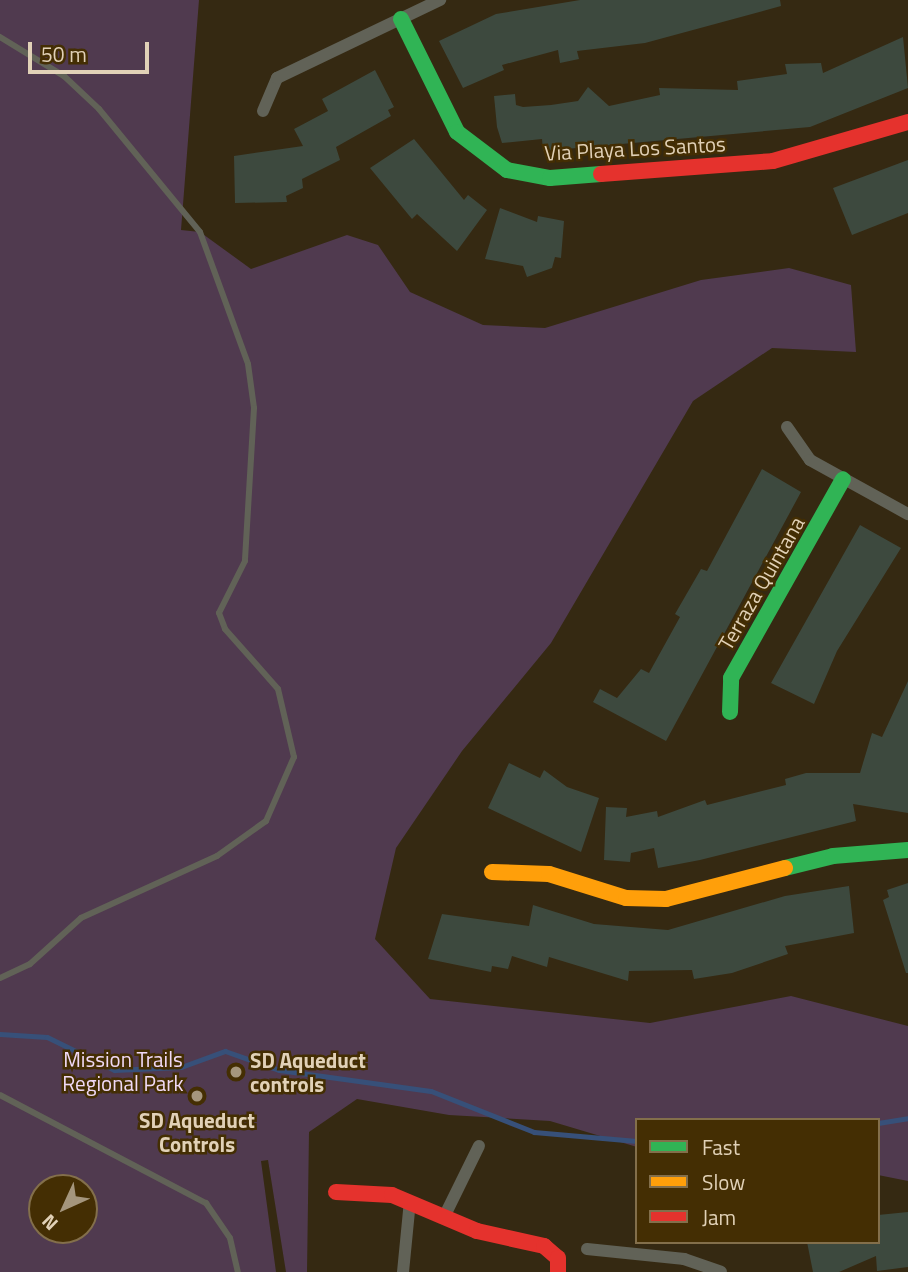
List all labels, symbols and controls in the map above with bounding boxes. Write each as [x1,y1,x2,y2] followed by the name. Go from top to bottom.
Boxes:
[32,28,152,72] scale bar
[41,38,87,70] text: 50 m
[544,131,726,165] street label: Via Playa Los Santos
[713,512,809,654] street label: Terraza Quintana
[62,1046,184,1096] park label: Mission Trails Regional Park
[250,1047,366,1097] place label: SD Aqueduct controls
[228,1064,244,1080] marker: SD Aqueduct controls
[189,1088,205,1104] marker: SD Aqueduct Controls
[139,1107,255,1157] place label: SD Aqueduct Controls
[635,1118,880,1244] legend
[702,1131,740,1163] text: Fast
[702,1166,745,1198] text: Slow
[28,1174,98,1244] north arrow
[702,1201,736,1233] text: Jam
[34,1208,64,1238] text: N

